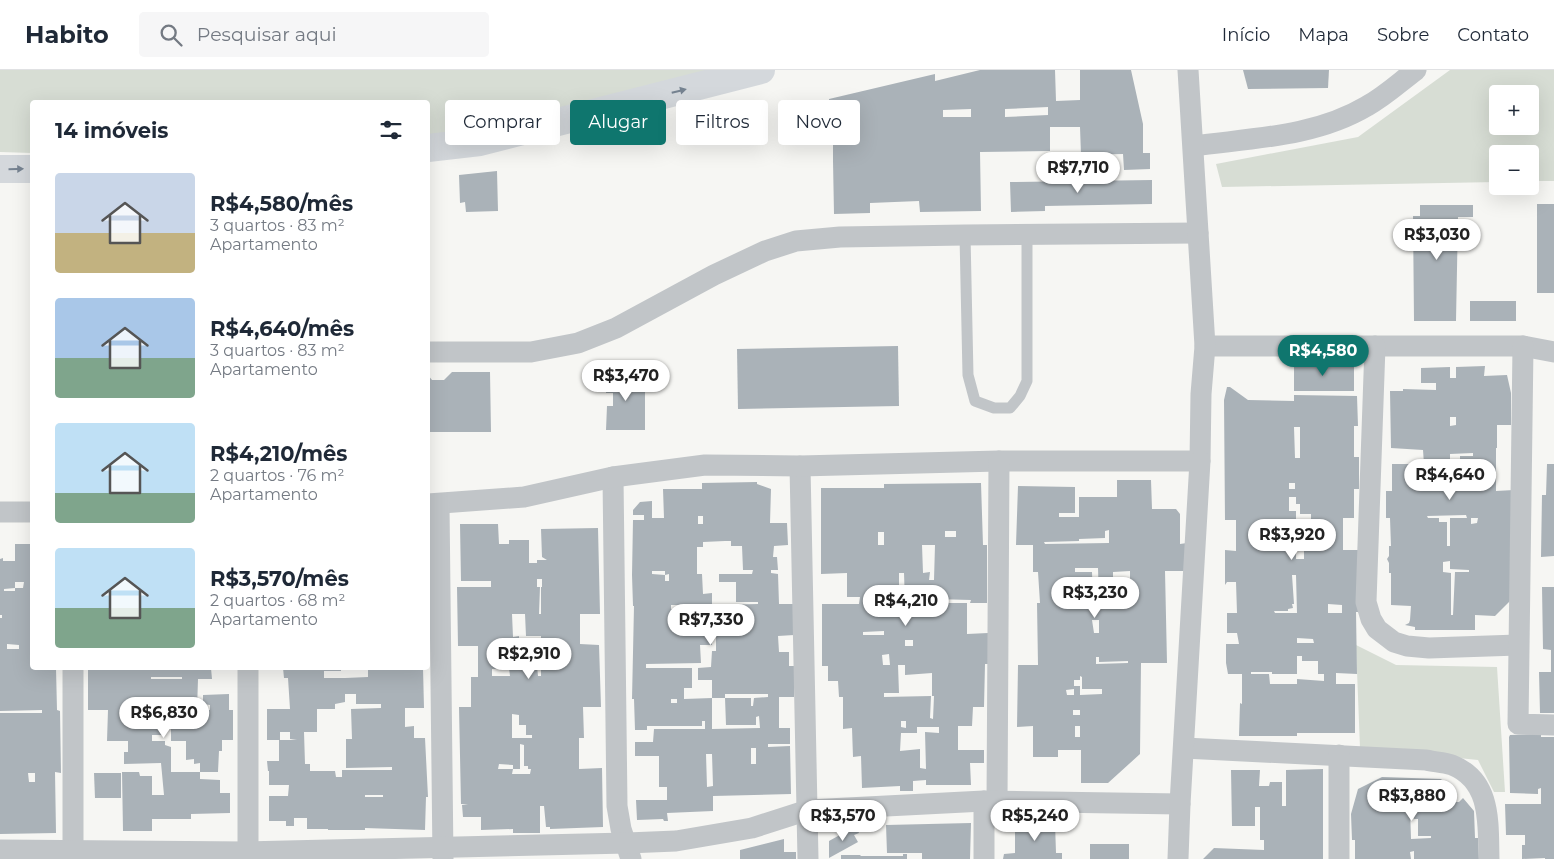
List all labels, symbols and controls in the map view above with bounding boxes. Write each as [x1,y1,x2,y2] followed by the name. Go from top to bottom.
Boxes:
[139,12,489,57] search box
[25,20,109,49] text: Habito
[157,21,185,49] icon: search
[197,23,337,46] text: Pesquisar aqui
[1222,24,1270,46] text: Início
[1298,24,1349,46] text: Mapa
[1377,24,1429,46] text: Sobre
[1457,24,1529,46] text: Contato
[1489,85,1539,195] map controls
[1489,85,1539,135] button: +
[672,87,687,95] one-way arrow
[445,100,560,145] chip: Comprar
[570,100,666,145] chip: Alugar
[676,100,768,145] chip: Filtros
[778,100,860,145] chip: Novo
[377,116,405,144] icon: filters
[55,118,168,143] text: 14 imóveis
[1489,145,1539,195] button: −
[1032,152,1124,194] pin: R$7,710
[1047,158,1109,177] text: R$7,710
[9,165,25,173] one-way arrow
[210,191,353,216] text: R$4,580/mês
[95,193,155,253] icon: home
[210,216,345,235] text: 3 quartos · 83 m²
[1391,218,1483,261] pin: R$3,030
[1404,225,1470,244] text: R$3,030
[210,235,318,254] text: Apartamento
[210,316,354,341] text: R$4,640/mês
[95,318,155,378] icon: home
[1277,334,1369,377] pin: R$4,580
[210,341,345,360] text: 3 quartos · 83 m²
[1289,341,1357,360] text: R$4,580
[210,360,318,379] text: Apartamento
[580,360,672,402] pin: R$3,470
[593,366,659,385] text: R$3,470
[210,441,348,466] text: R$4,210/mês
[95,443,155,503] icon: home
[1404,458,1496,501] pin: R$4,640
[1415,465,1485,484] text: R$4,640
[210,466,344,485] text: 2 quartos · 76 m²
[210,485,318,504] text: Apartamento
[1246,518,1338,561] pin: R$3,920
[1259,525,1325,544] text: R$3,920
[210,566,349,591] text: R$3,570/mês
[95,568,155,628] icon: home
[1049,576,1141,619] pin: R$3,230
[1062,583,1128,602] text: R$3,230
[860,584,952,627] pin: R$4,210
[210,591,345,610] text: 2 quartos · 68 m²
[874,591,938,610] text: R$4,210
[665,604,757,646] pin: R$7,330
[210,610,318,629] text: Apartamento
[678,610,744,629] text: R$7,330
[483,638,575,680] pin: R$2,910
[497,644,561,663] text: R$2,910
[118,696,210,739] pin: R$6,830
[130,703,198,722] text: R$6,830
[1366,780,1458,822] pin: R$3,880
[1378,786,1446,805] text: R$3,880
[797,800,889,842] pin: R$3,570
[989,800,1081,842] pin: R$5,240
[810,806,876,825] text: R$3,570
[1001,806,1069,825] text: R$5,240

